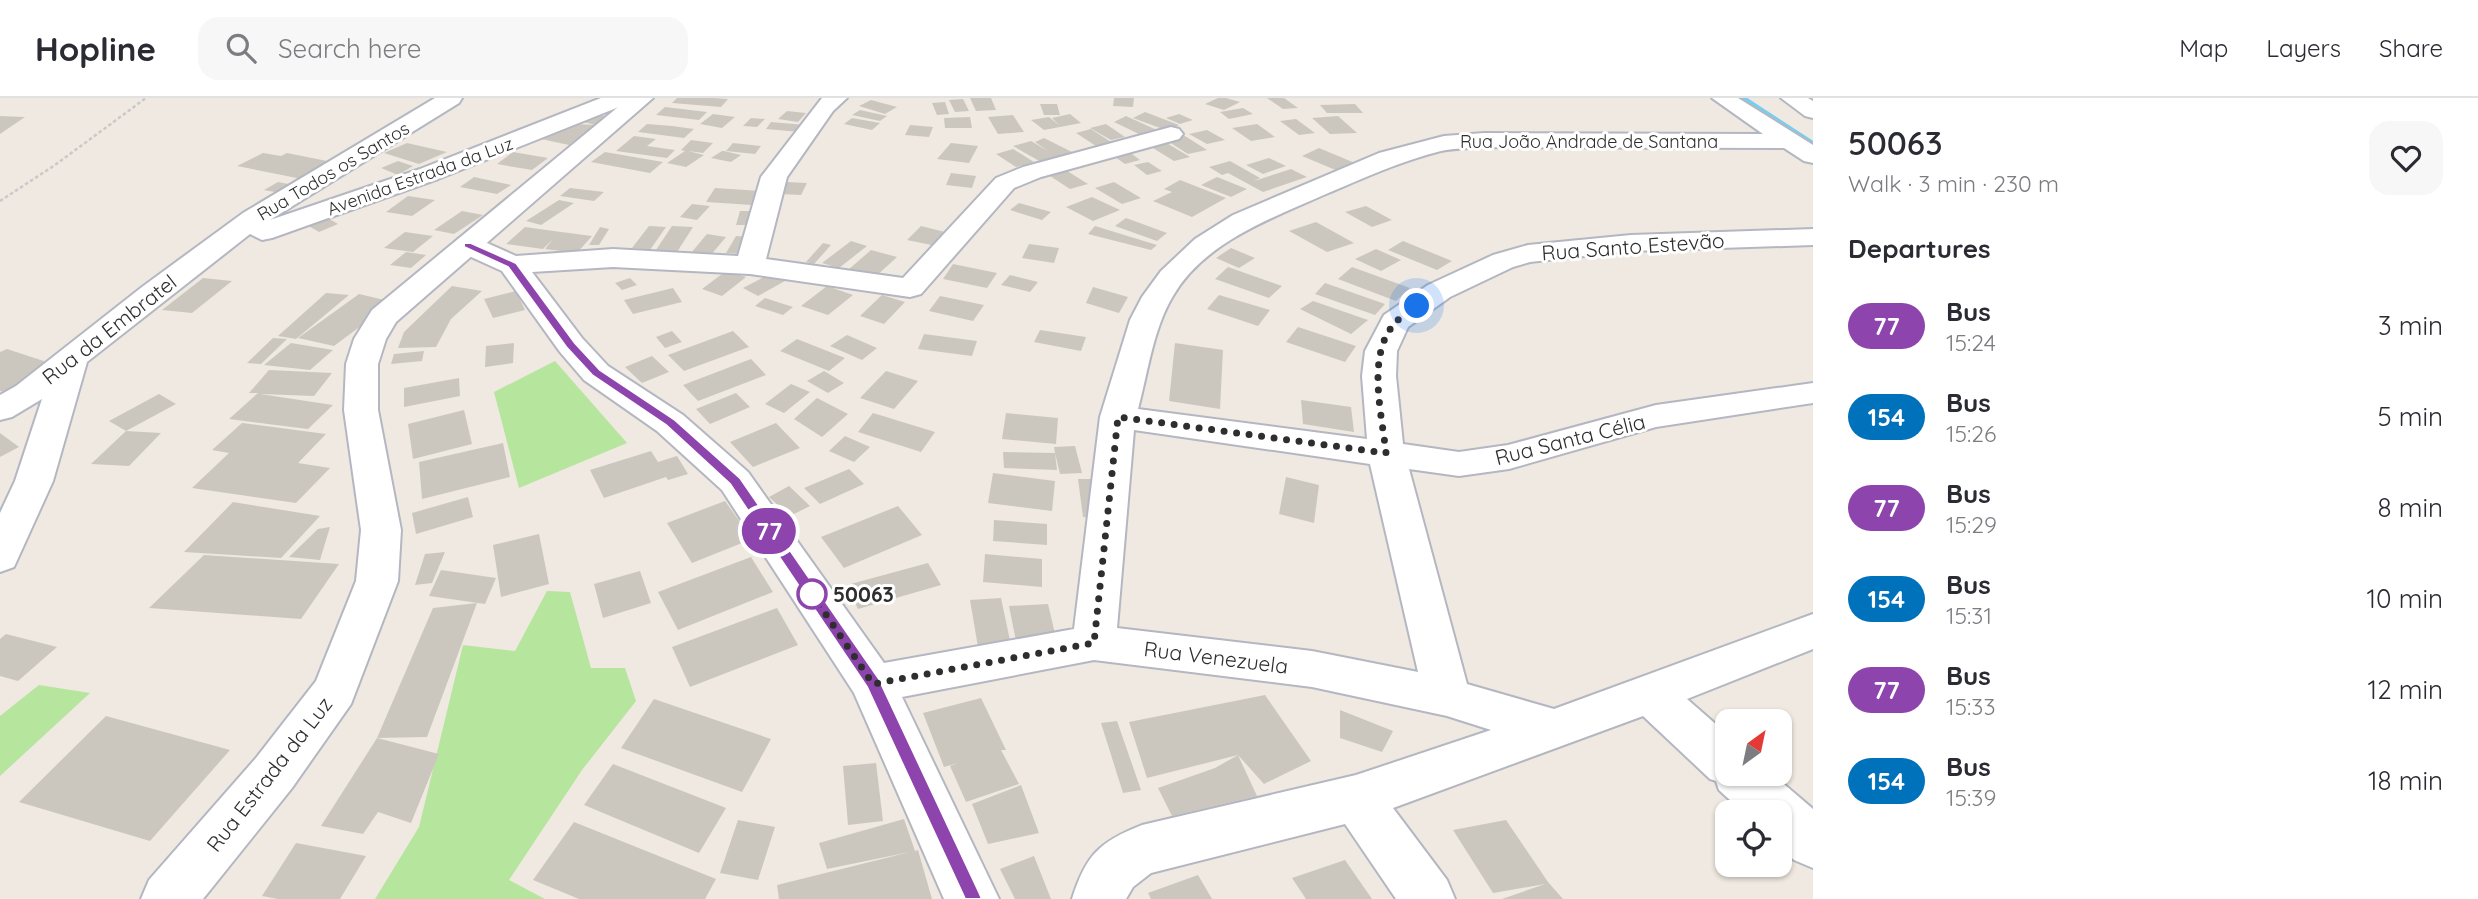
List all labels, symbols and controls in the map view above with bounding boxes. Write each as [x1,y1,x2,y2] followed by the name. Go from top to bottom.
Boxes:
[198,17,688,80] search box
[35,28,156,69] text: Hopline
[222,29,260,67] icon: search
[278,32,421,65] text: Search here
[2179,33,2228,63] text: Map
[2266,33,2341,63] text: Layers
[2379,33,2443,63] text: Share
[253,116,413,226] street label: Rua Todos os Santos
[2369,121,2443,195] button: heart
[1848,122,1942,163] text: 50063
[1460,130,1718,153] street label: Rua João Andrade de Santana
[324,132,516,220] street label: Avenida Estrada da Luz
[1848,169,2059,198] text: Walk · 3 min · 230 m
[1541,227,1725,265] street label: Rua Santo Estevão
[1848,232,1991,265] text: Departures
[37,268,181,390] street label: Rua da Embratel
[1399,288,1434,323] your location
[1946,295,1991,328] text: Bus
[2378,309,2443,342] text: 3 min
[1873,311,1900,341] text: 77
[1946,328,1996,357] text: 15:24
[1946,386,1991,419] text: Bus
[2377,400,2443,433] text: 5 min
[1868,402,1905,432] text: 154
[1492,408,1648,470] street label: Rua Santa Célia
[1946,419,1996,448] text: 15:26
[1946,477,1991,510] text: Bus
[2378,491,2443,524] text: 8 min
[1873,493,1900,523] text: 77
[738,508,800,554] line badge: 77
[1946,510,1997,539] text: 15:29
[756,516,782,546] text: 77
[1946,568,1991,601] text: Bus
[797,579,827,609] marker: 50063
[833,581,894,607] place label: 50063
[2367,582,2443,615] text: 10 min
[1868,584,1905,614] text: 154
[1946,601,1992,630] text: 15:31
[1142,635,1290,679] street label: Rua Venezuela
[1946,659,1991,692] text: Bus
[2368,673,2443,706] text: 12 min
[1873,675,1900,705] text: 77
[200,691,338,857] street label: Rua Estrada da Luz
[1946,692,1995,721] text: 15:33
[1715,709,1792,786] north arrow
[1715,709,1792,877] map controls
[1946,750,1991,783] text: Bus
[2368,764,2443,797] text: 18 min
[1868,766,1905,796] text: 154
[1946,783,1996,812] text: 15:39
[1715,800,1792,877] button: locate

